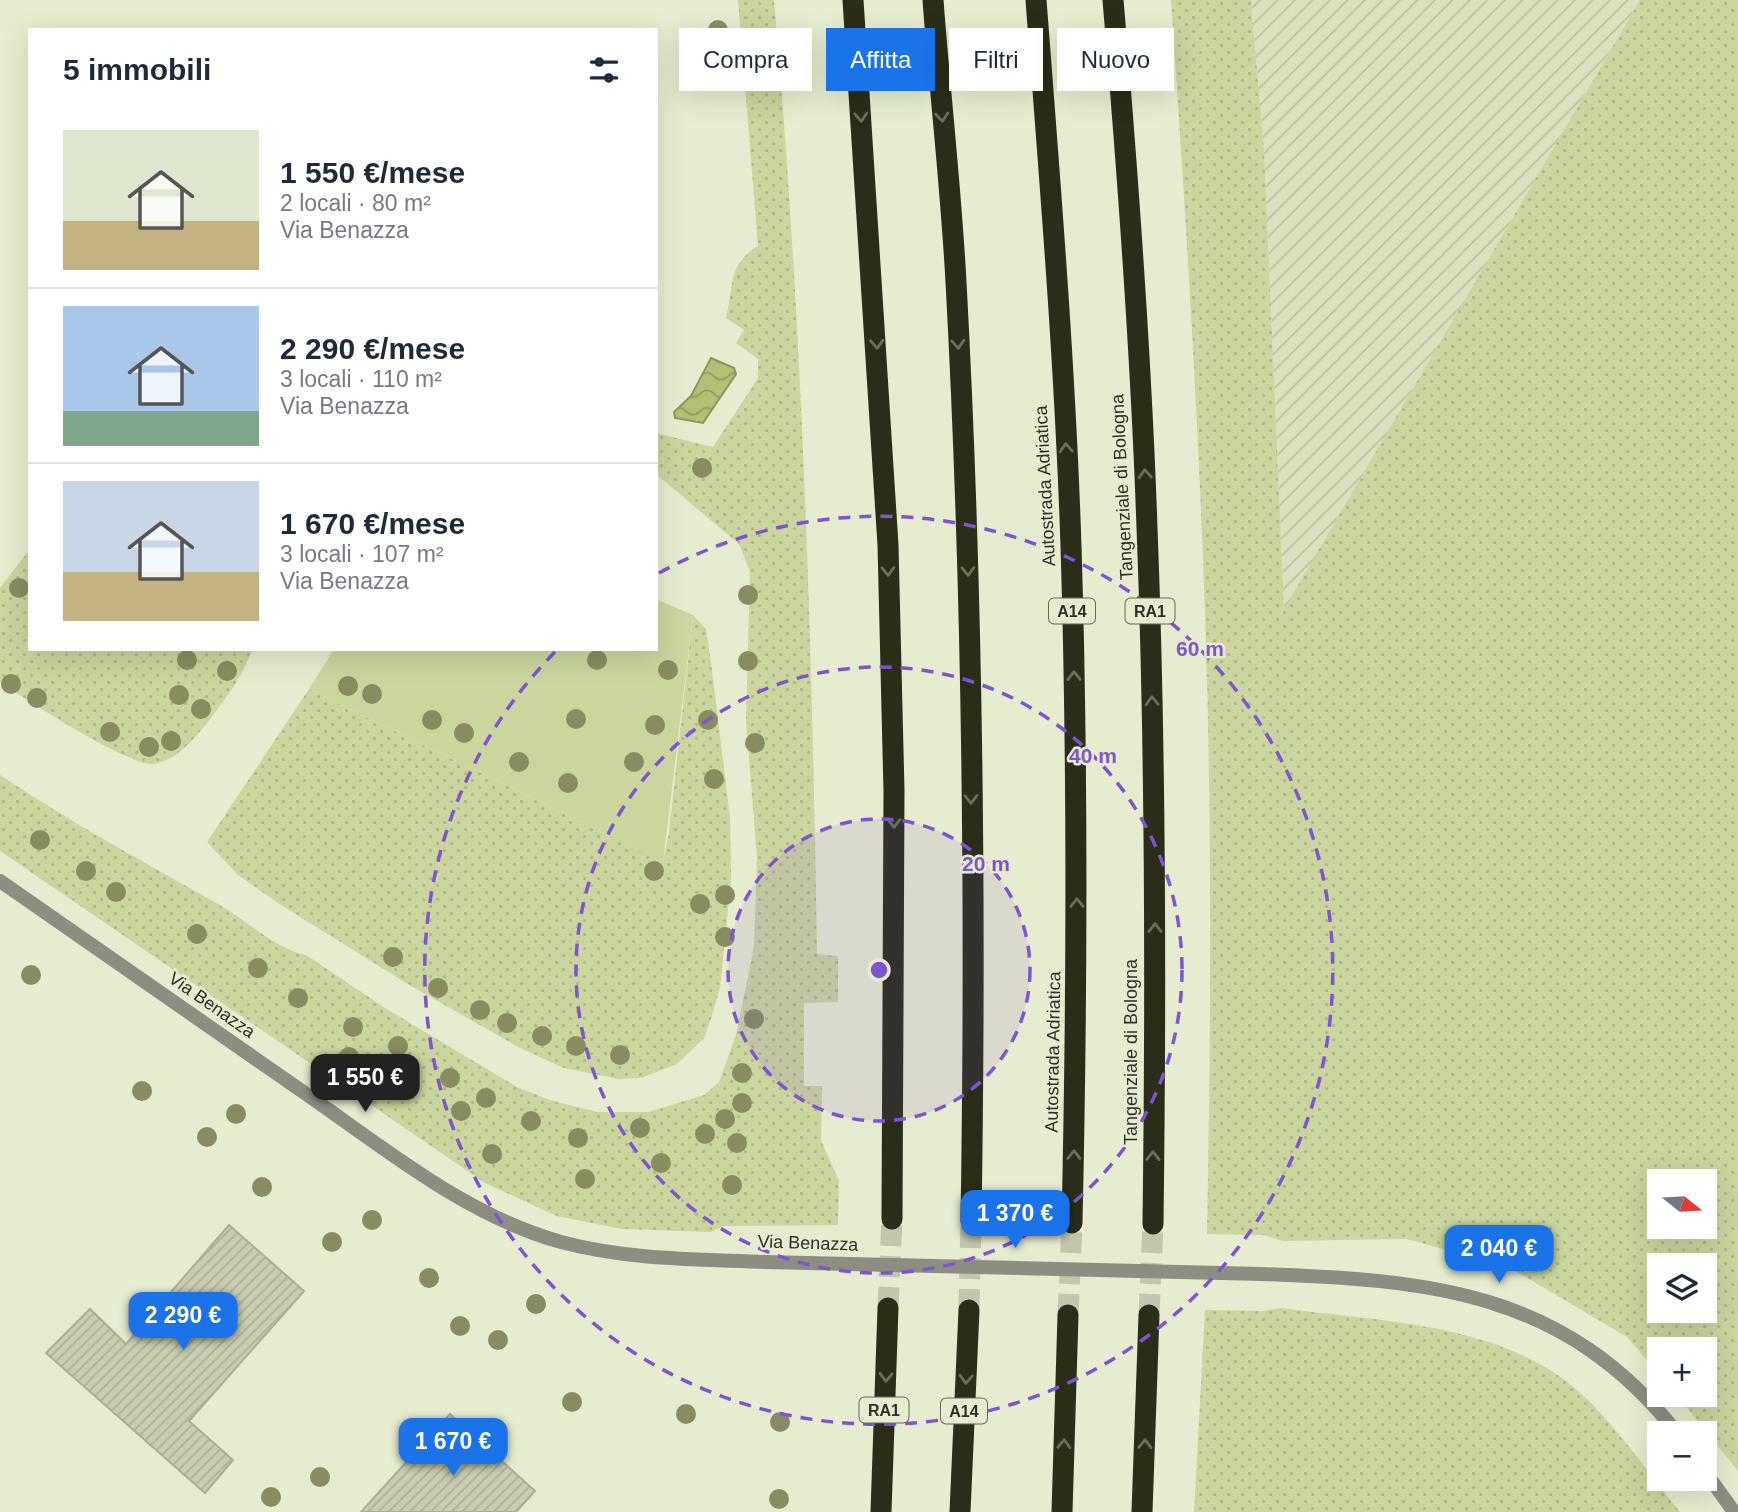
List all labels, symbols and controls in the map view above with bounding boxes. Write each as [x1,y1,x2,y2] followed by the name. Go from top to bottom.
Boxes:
[679,28,812,91] chip: Compra
[826,28,935,91] chip: Affitta
[949,28,1043,91] chip: Filtri
[1057,28,1174,91] chip: Nuovo
[585,51,623,89] icon: filters
[63,53,211,86] text: 5 immobili
[853,112,868,123] one-way arrow
[934,112,949,123] one-way arrow
[280,156,465,189] text: 1 550 €/mese
[119,158,203,242] icon: home
[280,190,431,216] text: 2 locali · 80 m²
[280,217,409,243] text: Via Benazza
[280,332,465,365] text: 2 290 €/mese
[119,334,203,418] icon: home
[869,339,884,350] one-way arrow
[951,339,966,350] one-way arrow
[280,366,442,392] text: 3 locali · 110 m²
[280,393,409,419] text: Via Benazza
[1107,393,1137,580] street label: Tangenziale di Bologna
[1031,404,1059,567] street label: Autostrada Adriatica
[1059,443,1074,454] one-way arrow
[1137,468,1152,479] one-way arrow
[280,507,465,540] text: 1 670 €/mese
[119,509,203,593] icon: home
[280,541,444,567] text: 3 locali · 107 m²
[881,566,896,577] one-way arrow
[960,566,975,577] one-way arrow
[280,568,409,594] text: Via Benazza
[1049,598,1095,624] road number: A14
[1126,598,1174,624] road number: RA1
[1176,637,1224,660] text: 60 m
[1066,670,1082,680] one-way arrow
[1145,695,1160,706] one-way arrow
[1069,744,1117,767] text: 40 m
[964,793,979,804] one-way arrow
[886,818,901,829] one-way arrow
[962,852,1010,875] text: 20 m
[1069,897,1085,908] one-way arrow
[1147,923,1163,933] one-way arrow
[867,958,891,982] centre of rings
[1121,958,1141,1145] street label: Tangenziale di Bologna
[165,968,260,1043] street label: Via Benazza
[1042,970,1064,1133] street label: Autostrada Adriatica
[300,1054,430,1114] pin: 1 550 €
[327,1064,403,1090] text: 1 550 €
[1066,1149,1081,1160] one-way arrow
[1146,1150,1161,1161] one-way arrow
[1647,1169,1717,1239] north arrow
[1647,1169,1717,1491] map controls
[950,1190,1080,1250] pin: 1 370 €
[977,1200,1053,1226] text: 1 370 €
[1434,1226,1564,1285] pin: 2 040 €
[757,1231,860,1255] street label: Via Benazza
[1461,1235,1537,1261] text: 2 040 €
[1647,1253,1717,1323] button: layers
[118,1292,248,1352] pin: 2 290 €
[145,1302,221,1328] text: 2 290 €
[1647,1337,1717,1407] button: +
[878,1371,893,1382] one-way arrow
[958,1373,973,1384] one-way arrow
[860,1398,908,1422] road number: RA1
[941,1399,987,1424] road number: A14
[388,1418,518,1478] pin: 1 670 €
[1647,1421,1717,1491] button: −
[415,1428,491,1454] text: 1 670 €
[1056,1438,1072,1449] one-way arrow
[1137,1438,1152,1449] one-way arrow

